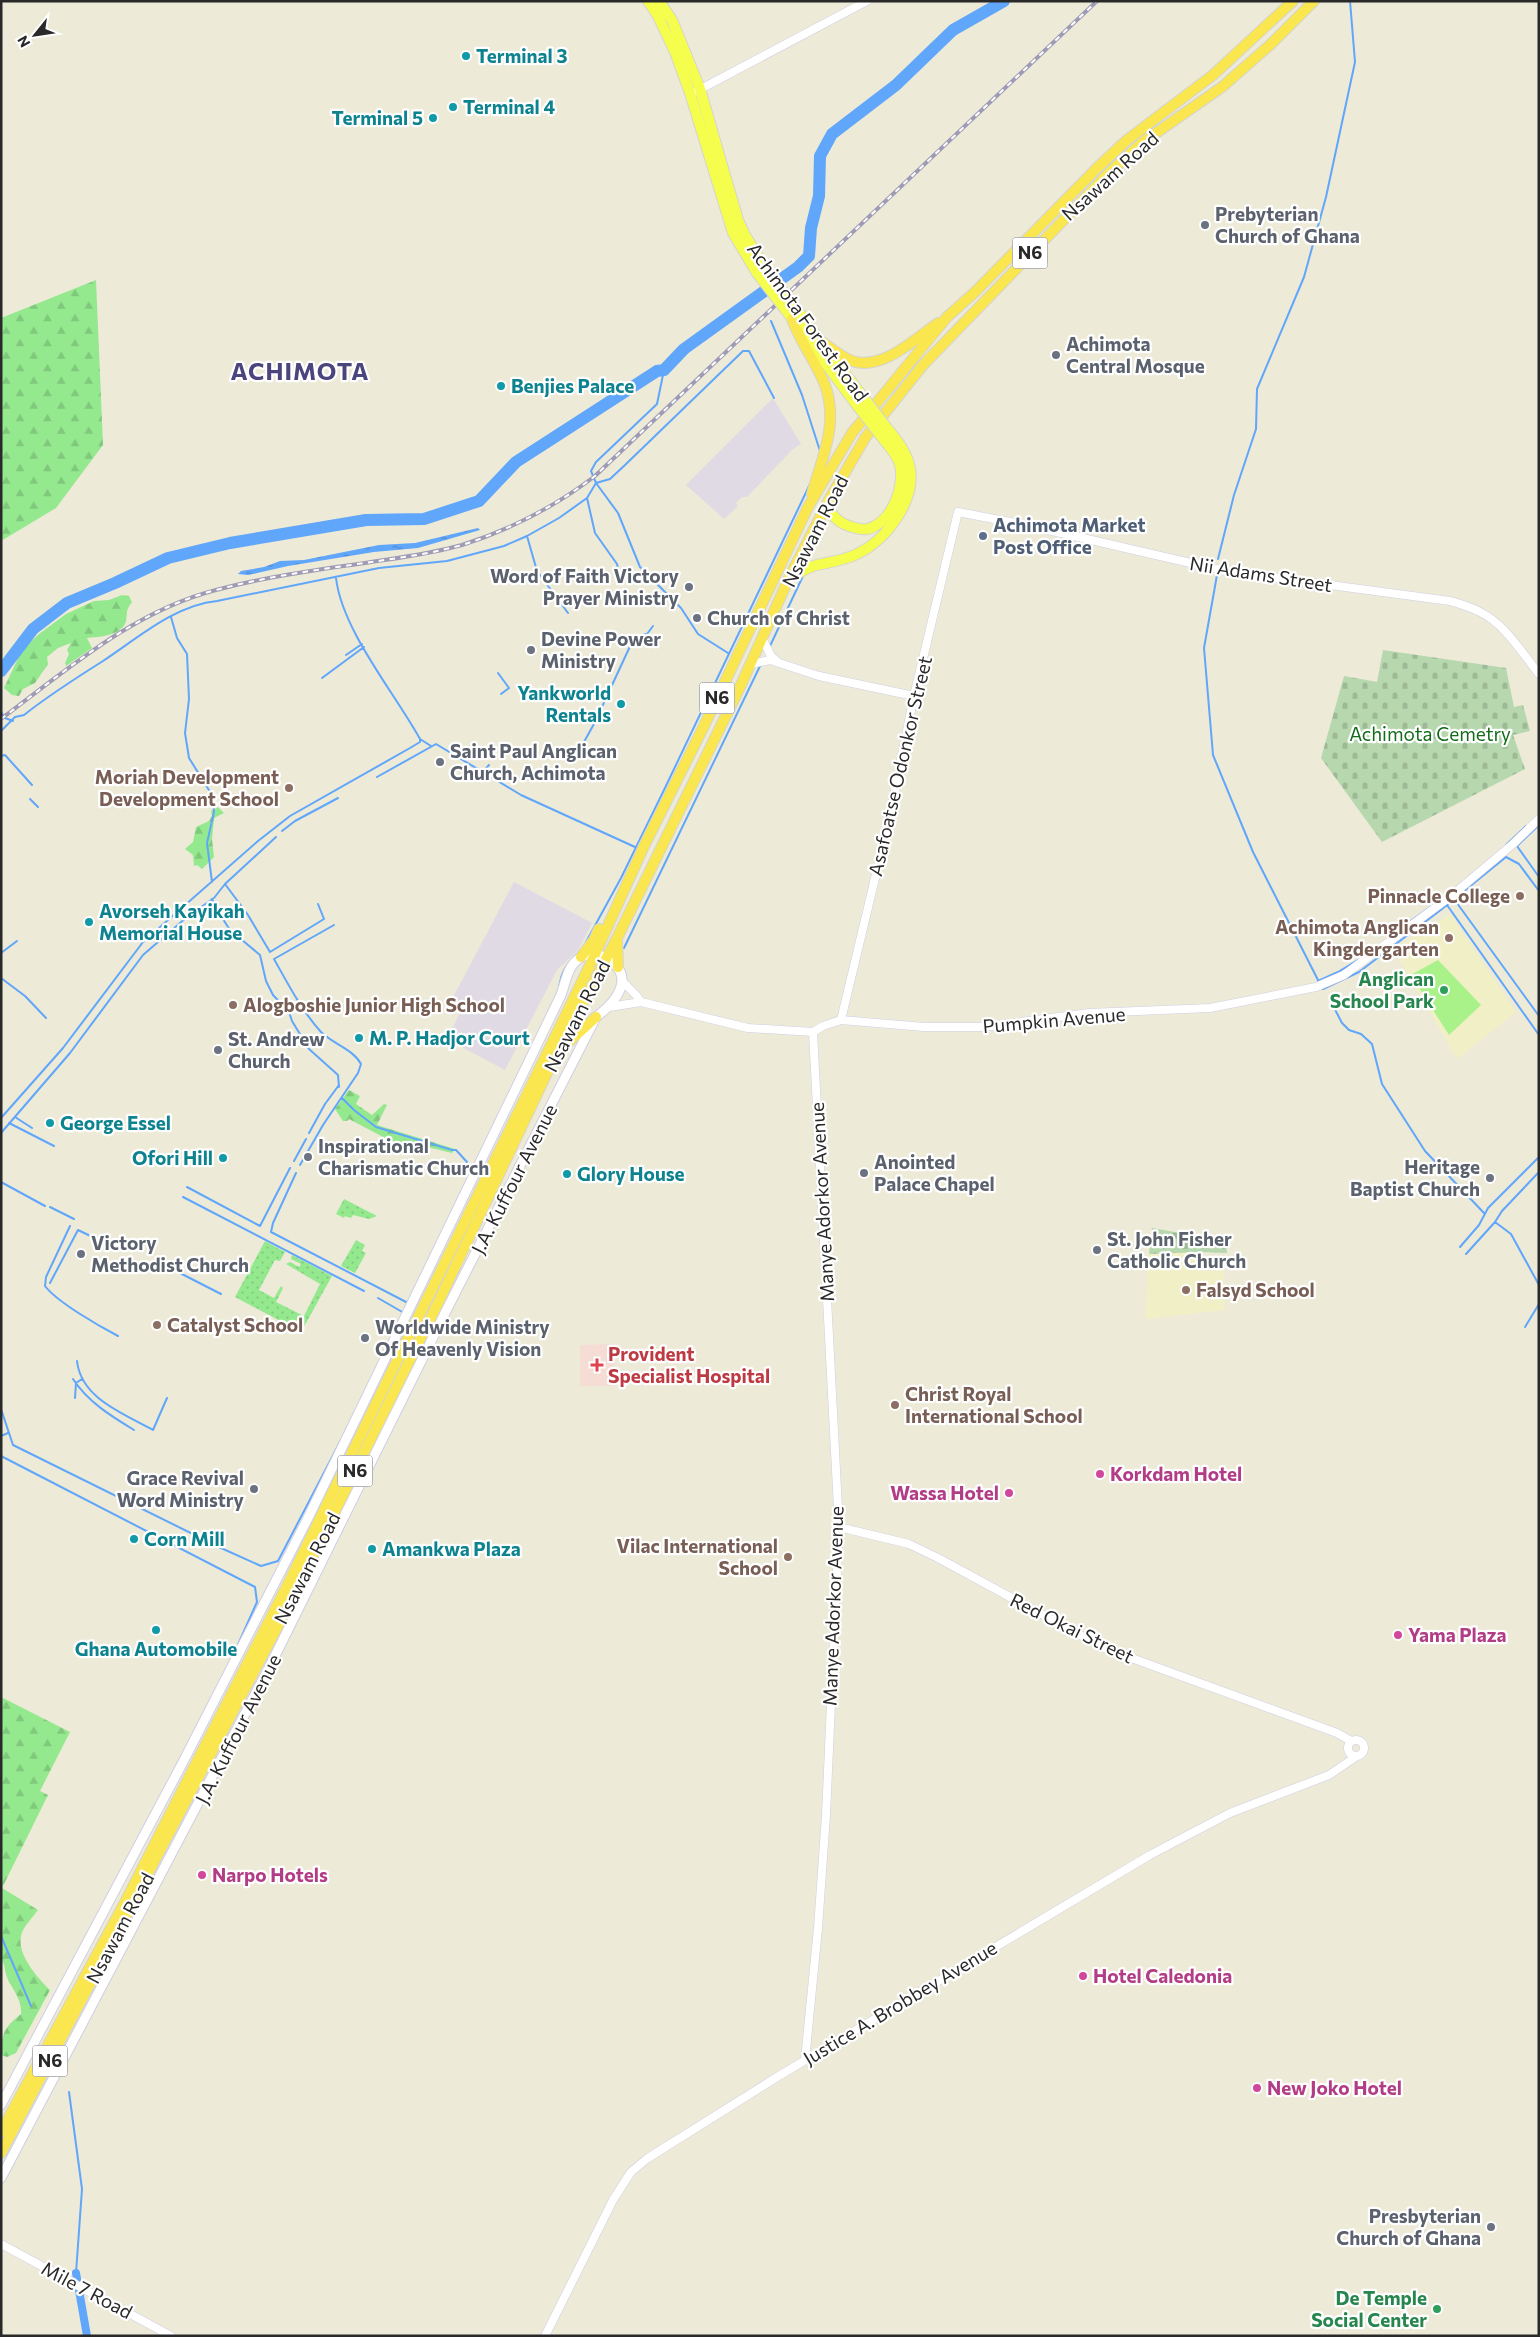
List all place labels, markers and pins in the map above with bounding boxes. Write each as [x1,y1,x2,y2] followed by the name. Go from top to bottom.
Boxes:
[476,44,567,67] place label: Terminal 3
[460,50,472,62] marker: Terminal 3
[463,95,555,118] place label: Terminal 4
[447,101,459,113] marker: Terminal 4
[332,106,423,129] place label: Terminal 5
[427,112,439,124] marker: Terminal 5
[1215,202,1360,247] place label: Prebyterian Church of Ghana
[1199,219,1211,231] marker: Prebyterian Church of Ghana
[1066,332,1205,377] place label: Achimota Central Mosque
[1050,349,1062,361] marker: Achimota Central Mosque
[511,374,634,397] place label: Benjies Palace
[495,380,507,392] marker: Benjies Palace
[993,513,1146,558] place label: Achimota Market Post Office
[977,530,989,542] marker: Achimota Market Post Office
[490,564,680,609] place label: Word of Faith Victory Prayer Ministry
[683,581,695,593] marker: Word of Faith Victory Prayer Ministry
[707,606,850,629] place label: Church of Christ
[691,612,703,624] marker: Church of Christ
[541,627,661,672] place label: Devine Power Ministry
[525,644,537,656] marker: Devine Power Ministry
[517,681,611,726] place label: Yankworld Rentals
[615,698,627,710] marker: Yankworld Rentals
[450,739,617,784] place label: Saint Paul Anglican Church, Achimota
[434,756,446,768] marker: Saint Paul Anglican Church, Achimota
[95,765,279,810] place label: Moriah Development Development School
[283,782,295,794] marker: Moriah Development Development School
[1367,884,1510,907] place label: Pinnacle College
[1514,890,1526,902] marker: Pinnacle College
[99,899,245,944] place label: Avorseh Kayikah Memorial House
[1275,915,1439,960] place label: Achimota Anglican Kingdergarten
[83,916,95,928] marker: Avorseh Kayikah Memorial House
[1443,932,1455,944] marker: Achimota Anglican Kingdergarten
[1330,967,1434,1012] place label: Anglican School Park
[1438,984,1450,996] marker: Anglican School Park
[243,993,505,1016] place label: Alogboshie Junior High School
[227,999,239,1011] marker: Alogboshie Junior High School
[369,1026,530,1049] place label: M. P. Hadjor Court
[228,1027,325,1072] place label: St. Andrew Church
[353,1032,365,1044] marker: M. P. Hadjor Court
[212,1044,224,1056] marker: St. Andrew Church
[60,1111,171,1134] place label: George Essel
[44,1117,56,1129] marker: George Essel
[318,1134,489,1179] place label: Inspirational Charismatic Church
[132,1146,213,1169] place label: Ofori Hill
[874,1150,995,1195] place label: Anointed Palace Chapel
[302,1151,314,1163] marker: Inspirational Charismatic Church
[217,1152,229,1164] marker: Ofori Hill
[1350,1155,1480,1200] place label: Heritage Baptist Church
[577,1162,685,1185] place label: Glory House
[858,1167,870,1179] marker: Anointed Palace Chapel
[561,1168,573,1180] marker: Glory House
[1484,1172,1496,1184] marker: Heritage Baptist Church
[1107,1227,1246,1272] place label: St. John Fisher Catholic Church
[91,1231,249,1276] place label: Victory Methodist Church
[1091,1244,1103,1256] marker: St. John Fisher Catholic Church
[75,1248,87,1260] marker: Victory Methodist Church
[1196,1278,1315,1301] place label: Falsyd School
[1180,1284,1192,1296] marker: Falsyd School
[167,1313,303,1336] place label: Catalyst School
[375,1315,550,1360] place label: Worldwide Ministry Of Heavenly Vision
[151,1319,163,1331] marker: Catalyst School
[359,1332,371,1344] marker: Worldwide Ministry Of Heavenly Vision
[608,1342,770,1387] place label: Provident Specialist Hospital
[590,1358,604,1372] marker: Provident Specialist Hospital
[905,1382,1083,1427] place label: Christ Royal International School
[889,1399,901,1411] marker: Christ Royal International School
[1110,1462,1242,1485] place label: Korkdam Hotel
[117,1466,245,1511] place label: Grace Revival Word Ministry
[1094,1468,1106,1480] marker: Korkdam Hotel
[890,1481,999,1504] place label: Wassa Hotel
[248,1483,260,1495] marker: Grace Revival Word Ministry
[1003,1487,1015,1499] marker: Wassa Hotel
[144,1527,225,1550] place label: Corn Mill
[128,1533,140,1545] marker: Corn Mill
[617,1534,778,1579] place label: Vilac International School
[382,1537,521,1560] place label: Amankwa Plaza
[366,1543,378,1555] marker: Amankwa Plaza
[782,1551,794,1563] marker: Vilac International School
[1408,1623,1507,1646] place label: Yama Plaza
[150,1624,162,1636] marker: Ghana Automobile
[1392,1629,1404,1641] marker: Yama Plaza
[75,1637,237,1660] place label: Ghana Automobile
[212,1863,328,1886] place label: Narpo Hotels
[196,1869,208,1881] marker: Narpo Hotels
[1093,1964,1232,1987] place label: Hotel Caledonia
[1077,1970,1089,1982] marker: Hotel Caledonia
[1267,2076,1402,2099] place label: New Joko Hotel
[1251,2082,1263,2094] marker: New Joko Hotel
[1336,2204,1481,2249] place label: Presbyterian Church of Ghana
[1485,2221,1497,2233] marker: Presbyterian Church of Ghana
[1311,2286,1427,2331] place label: De Temple Social Center
[1431,2303,1443,2315] marker: De Temple Social Center

